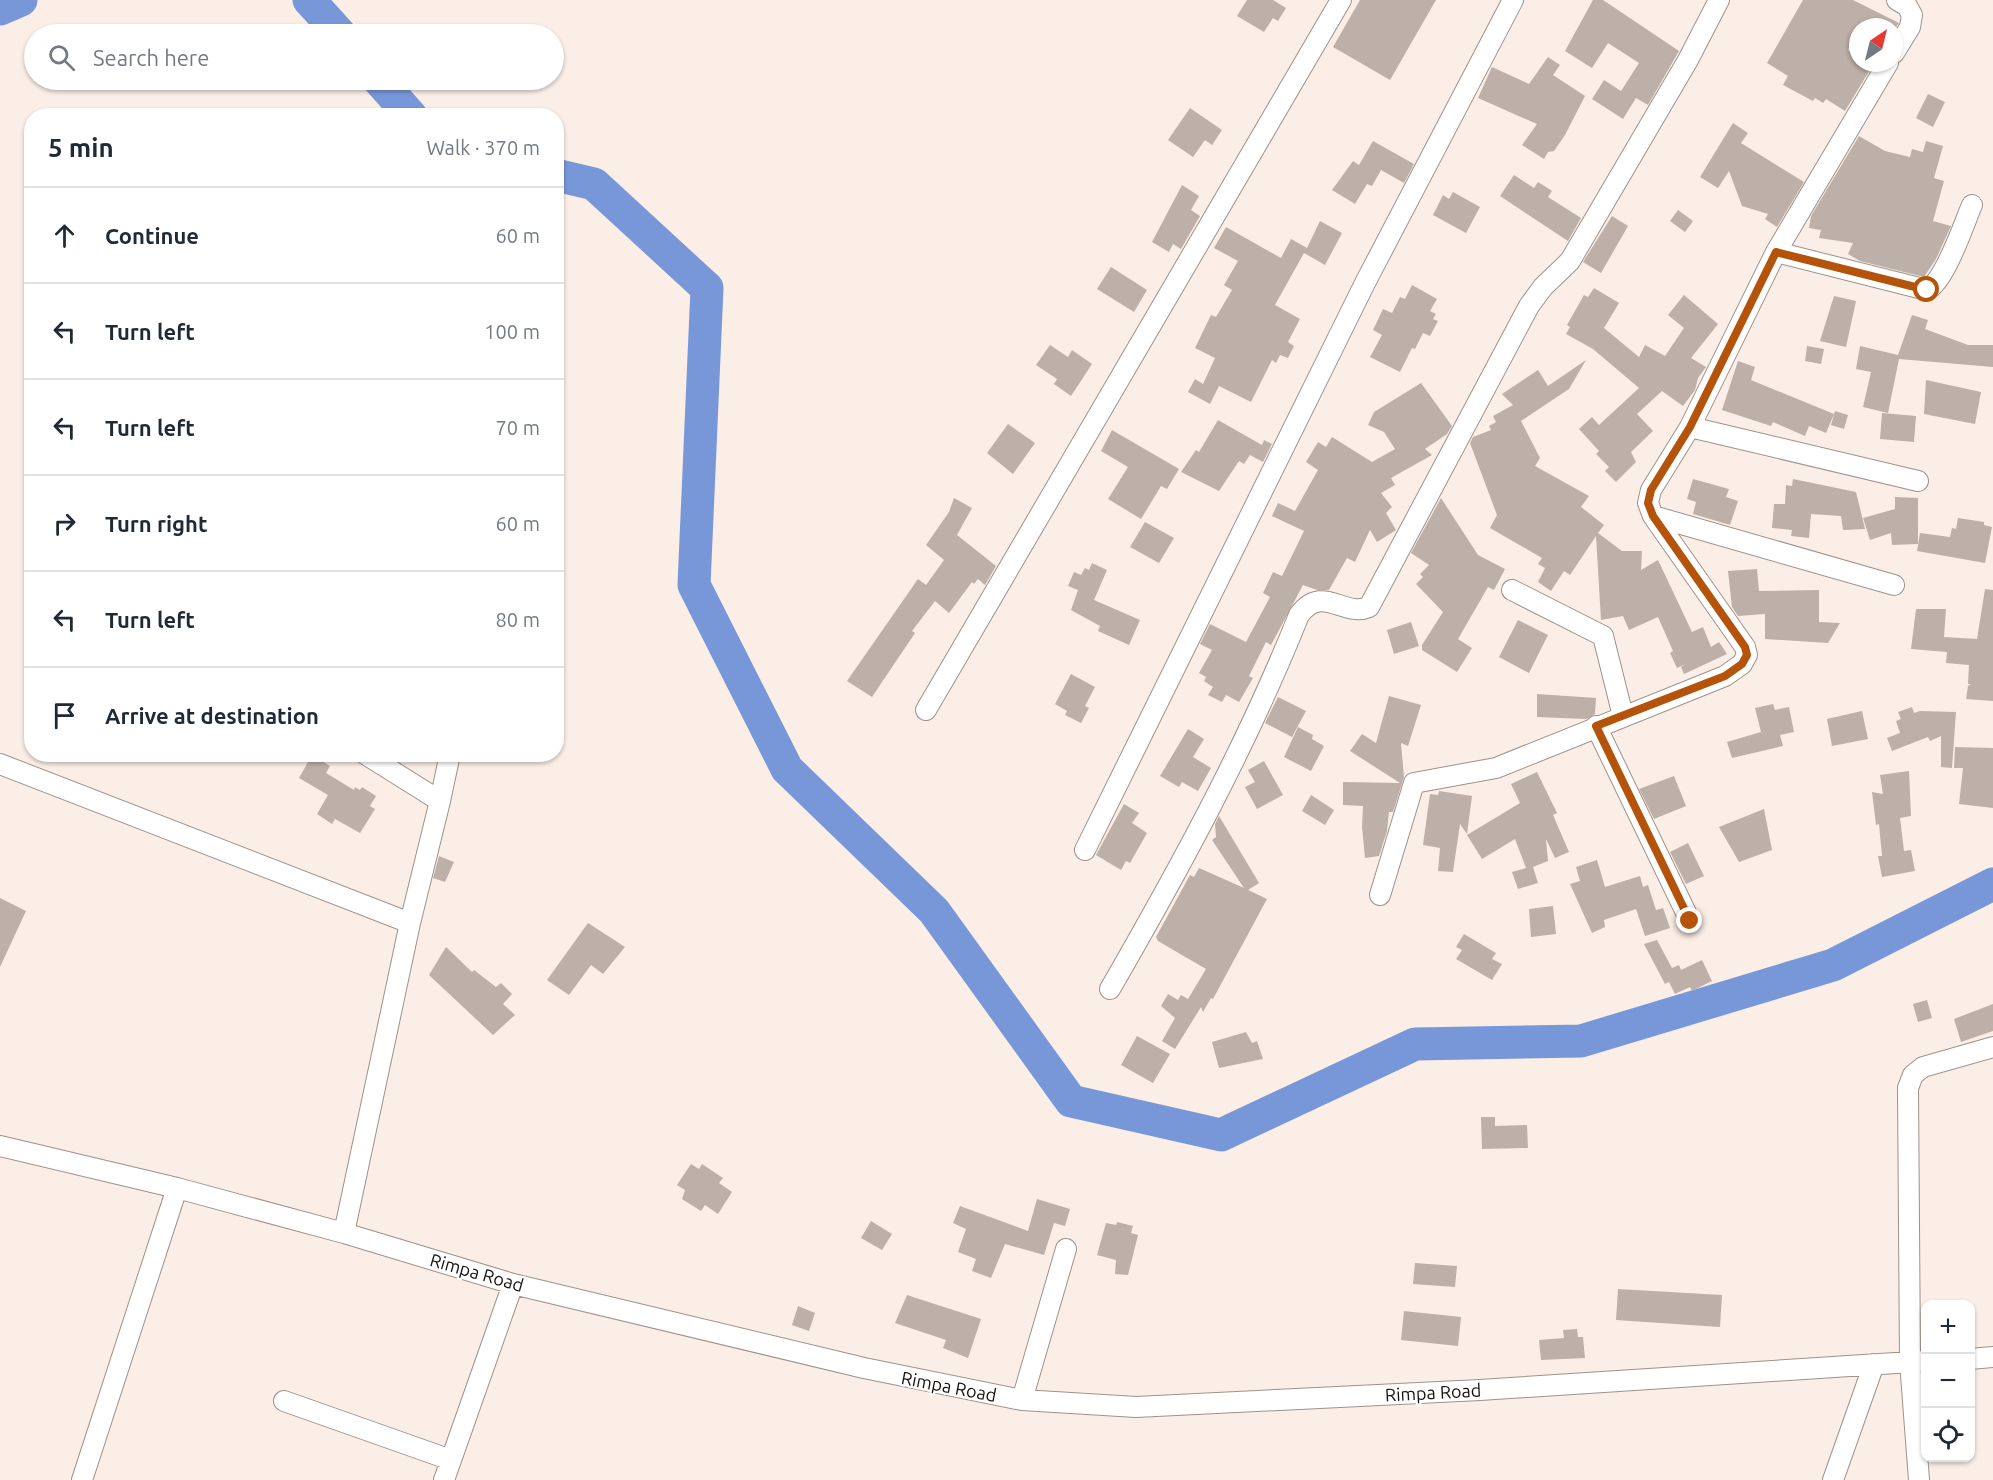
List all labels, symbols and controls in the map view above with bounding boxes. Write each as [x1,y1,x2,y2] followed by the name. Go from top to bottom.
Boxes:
[1849,18,1903,72] north arrow
[24,24,564,90] search box
[45,41,78,74] icon: search
[93,45,209,70] text: Search here
[48,133,114,162] text: 5 min
[427,136,540,159] text: Walk · 370 m
[48,219,81,252] icon: ahead
[105,223,199,248] text: Continue
[496,224,540,247] text: 60 m
[1913,276,1939,302] route start
[48,315,81,348] icon: left
[105,319,195,344] text: Turn left
[484,320,540,343] text: 100 m
[48,411,81,444] icon: left
[105,415,195,440] text: Turn left
[496,416,540,439] text: 70 m
[48,507,81,540] icon: right
[105,511,207,536] text: Turn right
[496,512,540,535] text: 60 m
[48,603,81,636] icon: left
[105,607,195,632] text: Turn left
[496,608,540,631] text: 80 m
[48,699,81,732] icon: arrive
[105,703,319,728] text: Arrive at destination
[1676,907,1702,933] route end
[428,1249,526,1295] street label: Rimpa Road
[1921,1300,1975,1462] map controls
[1921,1300,1975,1354] button: +
[1921,1354,1975,1408] button: −
[900,1367,998,1405] street label: Rimpa Road
[1384,1379,1482,1405] street label: Rimpa Road
[1921,1408,1975,1462] button: locate

